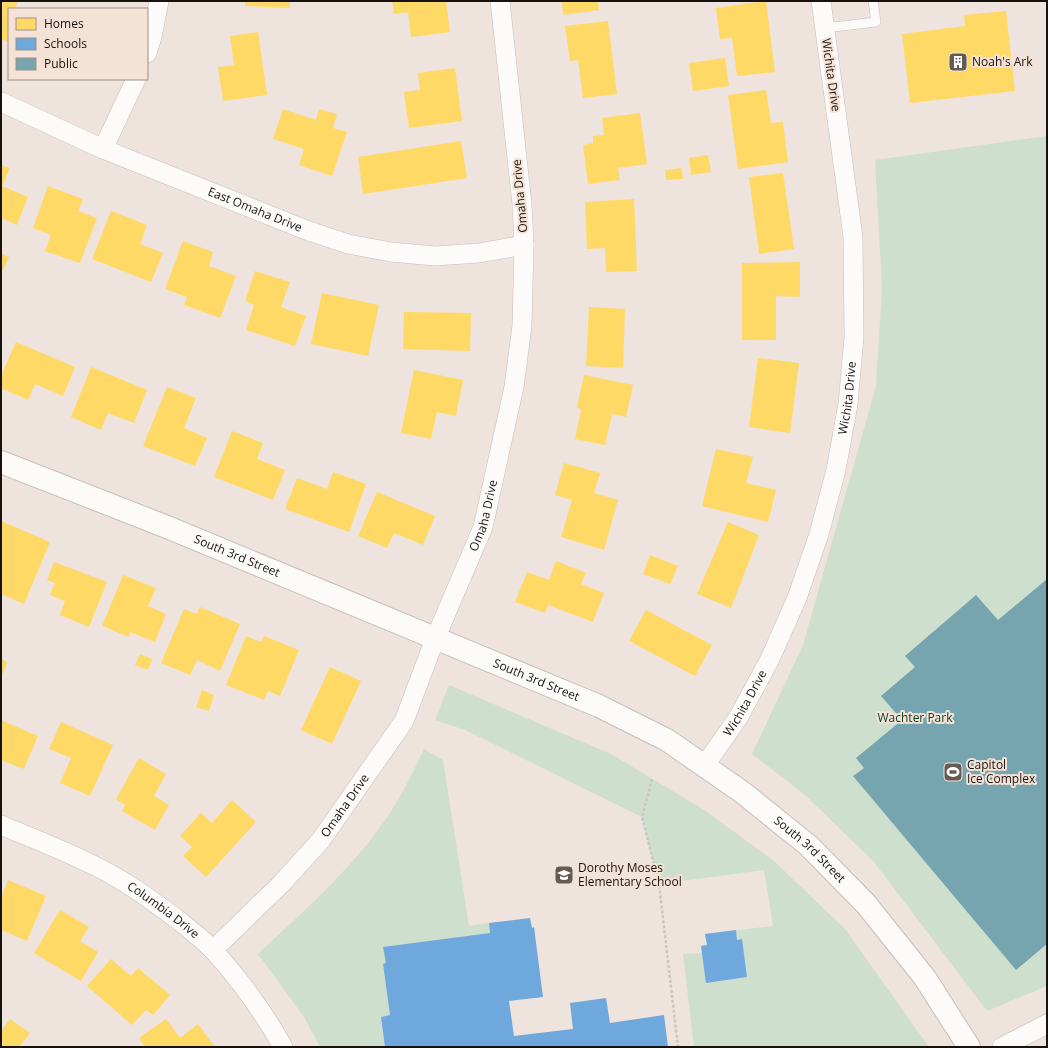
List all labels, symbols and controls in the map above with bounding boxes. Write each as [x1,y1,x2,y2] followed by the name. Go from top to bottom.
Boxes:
[8,8,148,80] legend
[44,15,84,32] text: Homes
[44,35,87,52] text: Schools
[818,37,845,113] street label: Wichita Drive
[947,51,969,73] building icon: Noah's Ark
[972,53,1033,70] place label: Noah's Ark
[44,55,78,72] text: Public
[508,158,531,233] street label: Omaha Drive
[206,183,305,236] street label: East Omaha Drive
[834,360,860,436] street label: Wichita Drive
[465,478,501,554] street label: Omaha Drive
[192,530,283,581] street label: South 3rd Street
[491,654,582,705] street label: South 3rd Street
[719,667,771,739] street label: Wichita Drive
[878,709,953,726] park label: Wachter Park
[967,756,1036,787] place label: Capitol Ice Complex
[942,761,964,783] sports icon: Capitol Ice Complex
[316,770,373,841] street label: Omaha Drive
[770,812,850,886] street label: South 3rd Street
[578,859,682,890] place label: Dorothy Moses Elementary School
[553,864,575,886] school or university icon: Dorothy Moses Elementary School
[124,877,203,942] street label: Columbia Drive

